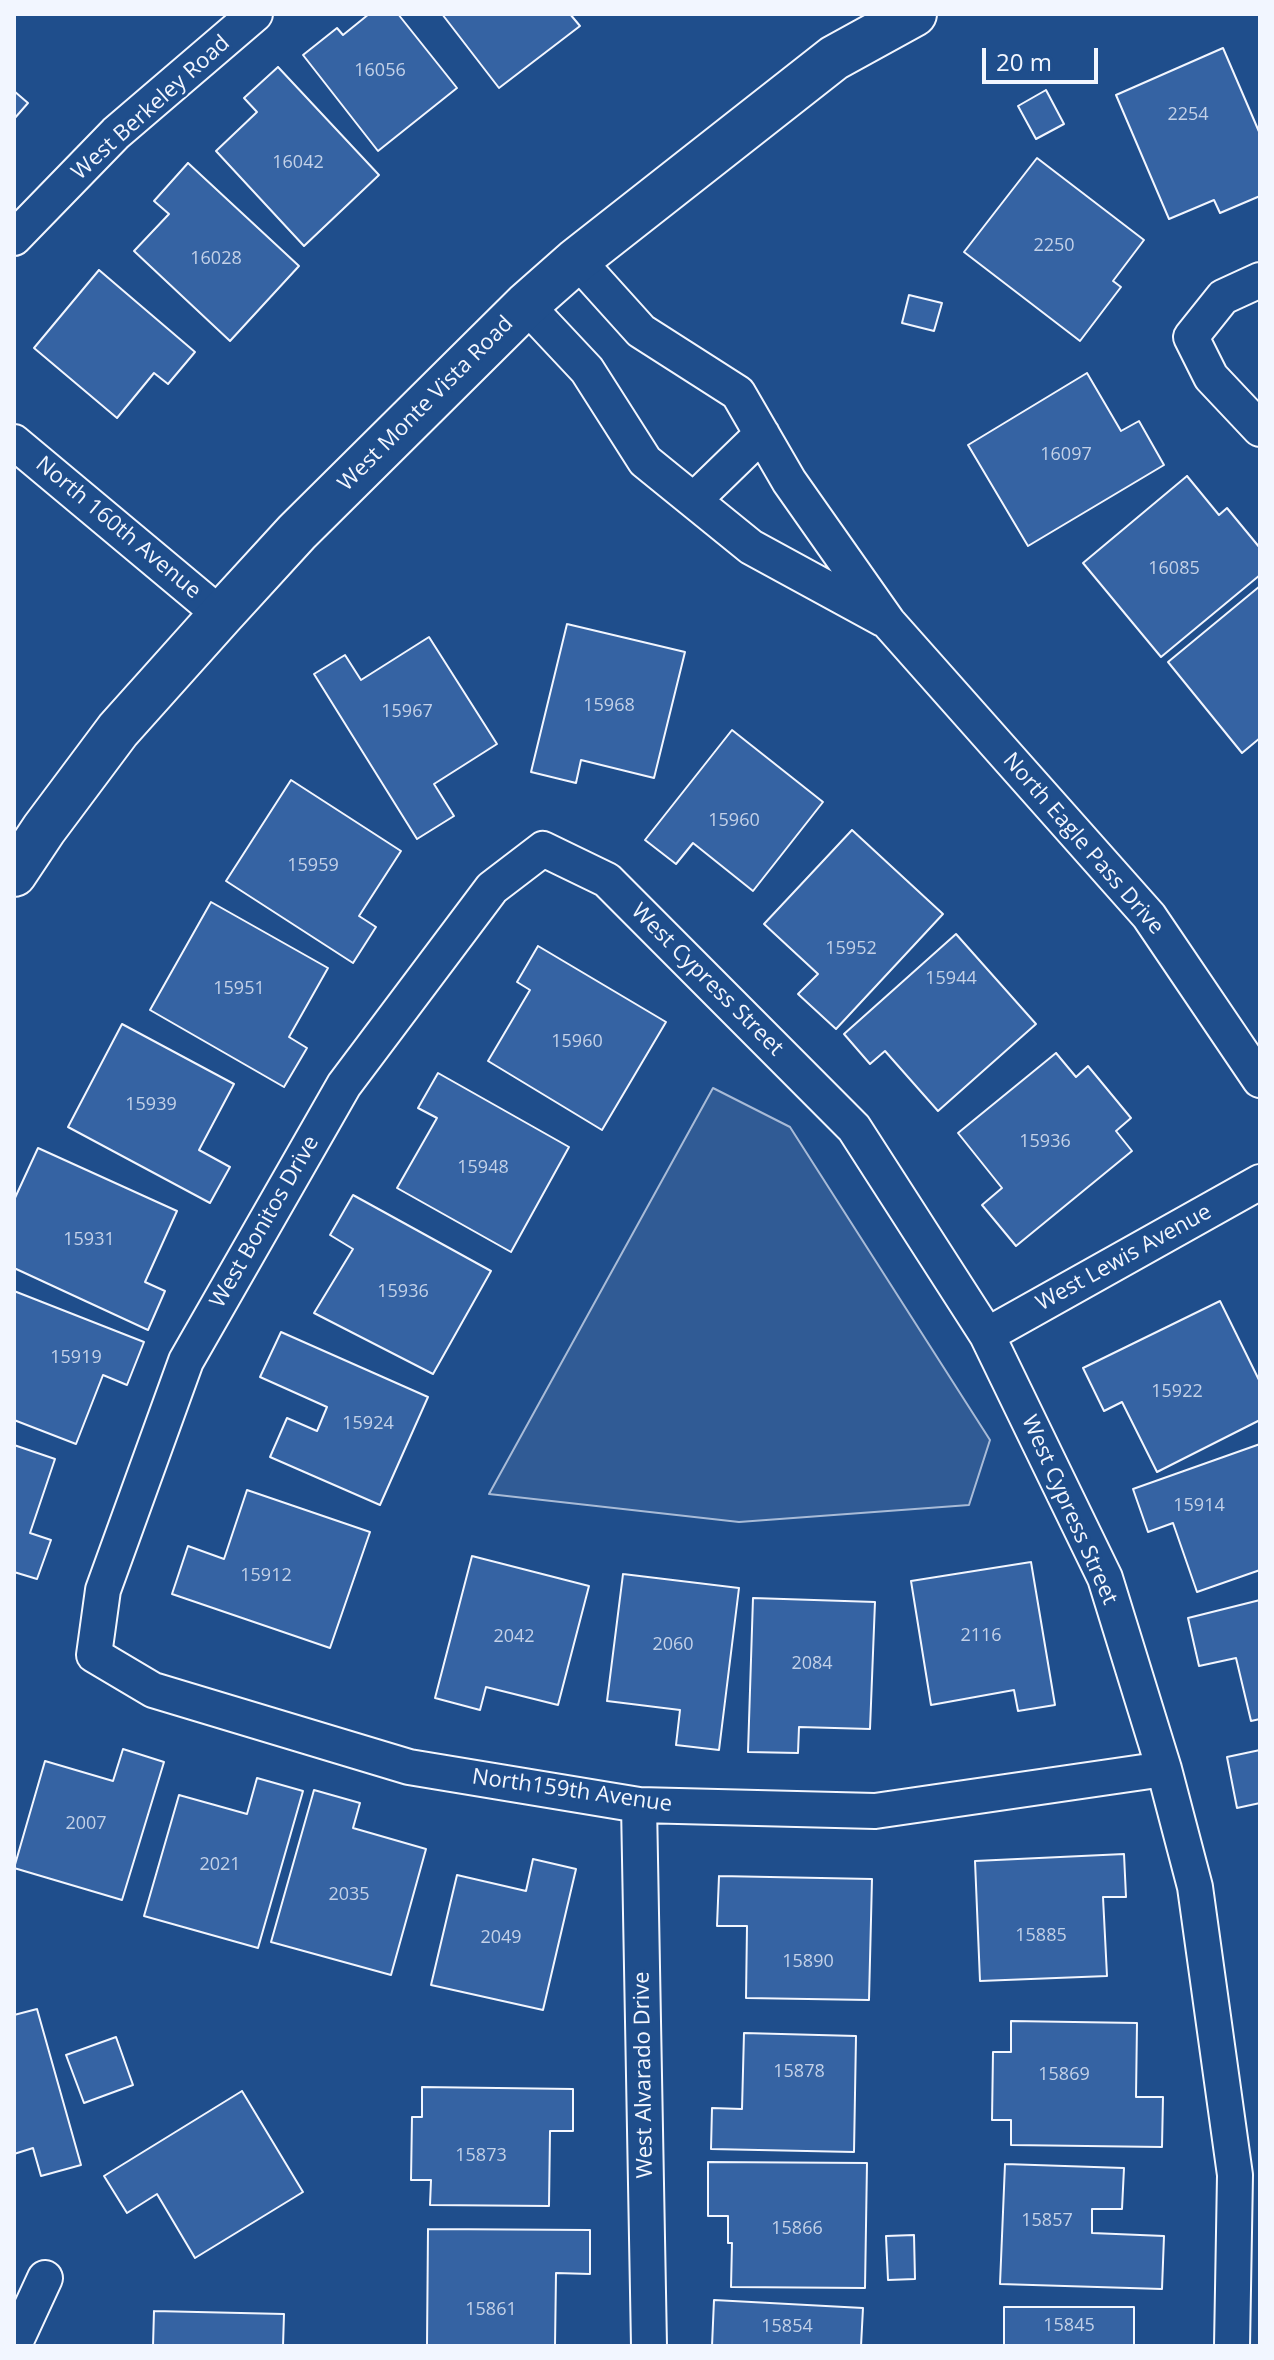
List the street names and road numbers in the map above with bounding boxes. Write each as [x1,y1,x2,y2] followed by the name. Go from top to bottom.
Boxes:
[67,30,235,186] street label: West Berkeley Road
[333,311,519,497] street label: West Monte Vista Road
[30,451,206,605] street label: North 160th Avenue
[997,748,1169,940] street label: North Eagle Pass Drive
[625,898,789,1062] street label: West Cypress Street
[205,1131,325,1313] street label: West Bonitos Drive
[1032,1199,1216,1317] street label: West Lewis Avenue
[1015,1411,1123,1609] street label: West Cypress Street
[470,1764,674,1818] street label: North159th Avenue
[629,1971,659,2179] street label: West Alvarado Drive

